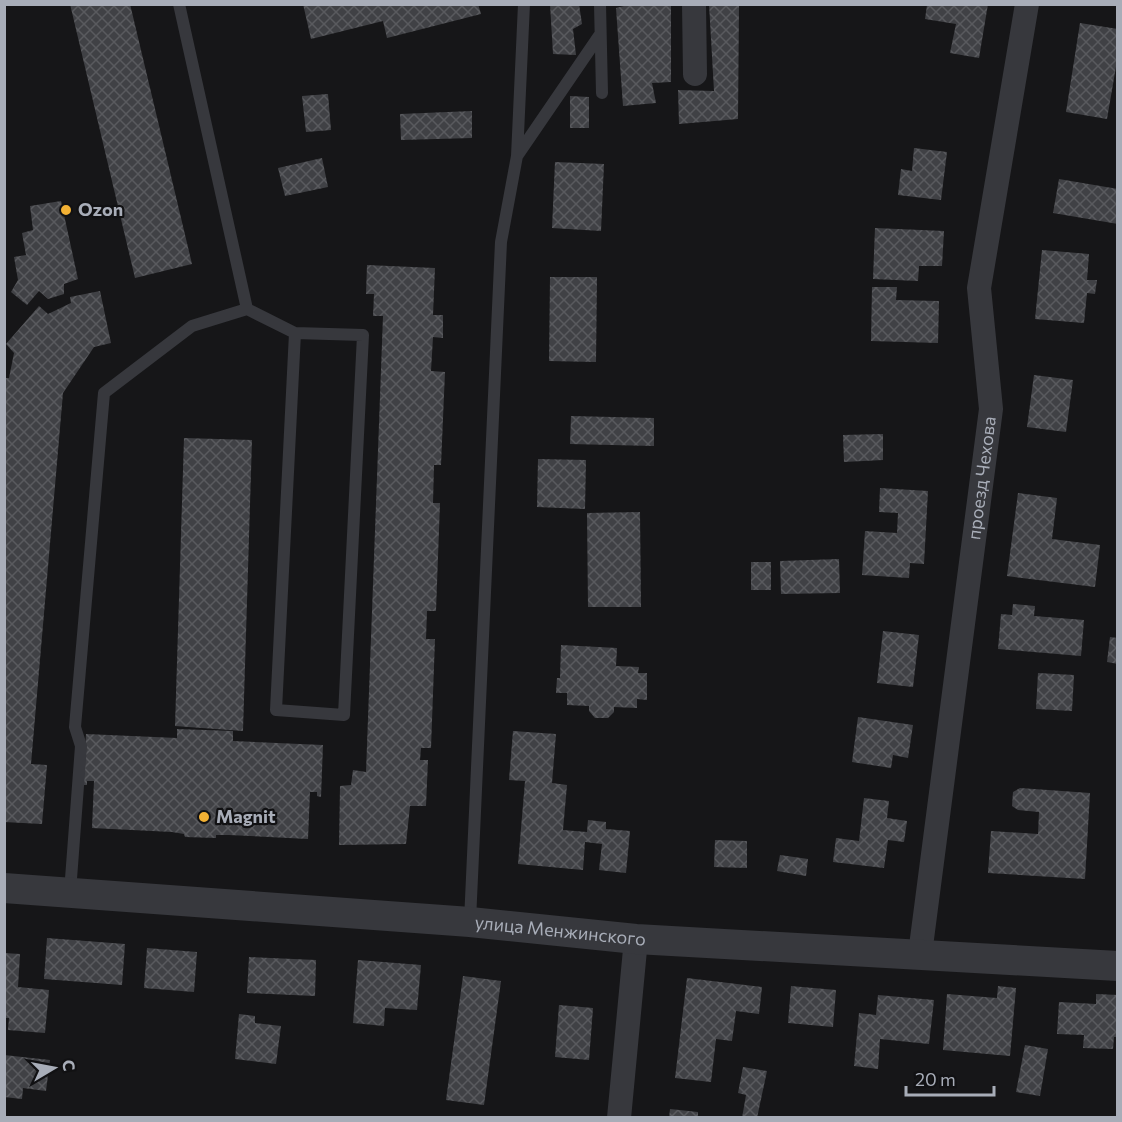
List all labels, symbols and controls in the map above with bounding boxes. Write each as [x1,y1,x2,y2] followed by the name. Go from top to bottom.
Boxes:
[78,198,123,220] place label: Ozon
[59,203,73,217] marker: Ozon
[962,415,1000,541] street label: проезд Чехова
[216,805,276,827] place label: Magnit
[197,810,211,824] marker: Magnit
[474,911,647,950] street label: улица Менжинского
[24,1038,84,1098] north arrow
[59,1058,80,1072] text: С
[906,1059,994,1097] scale bar
[915,1068,956,1090] text: 20 m

